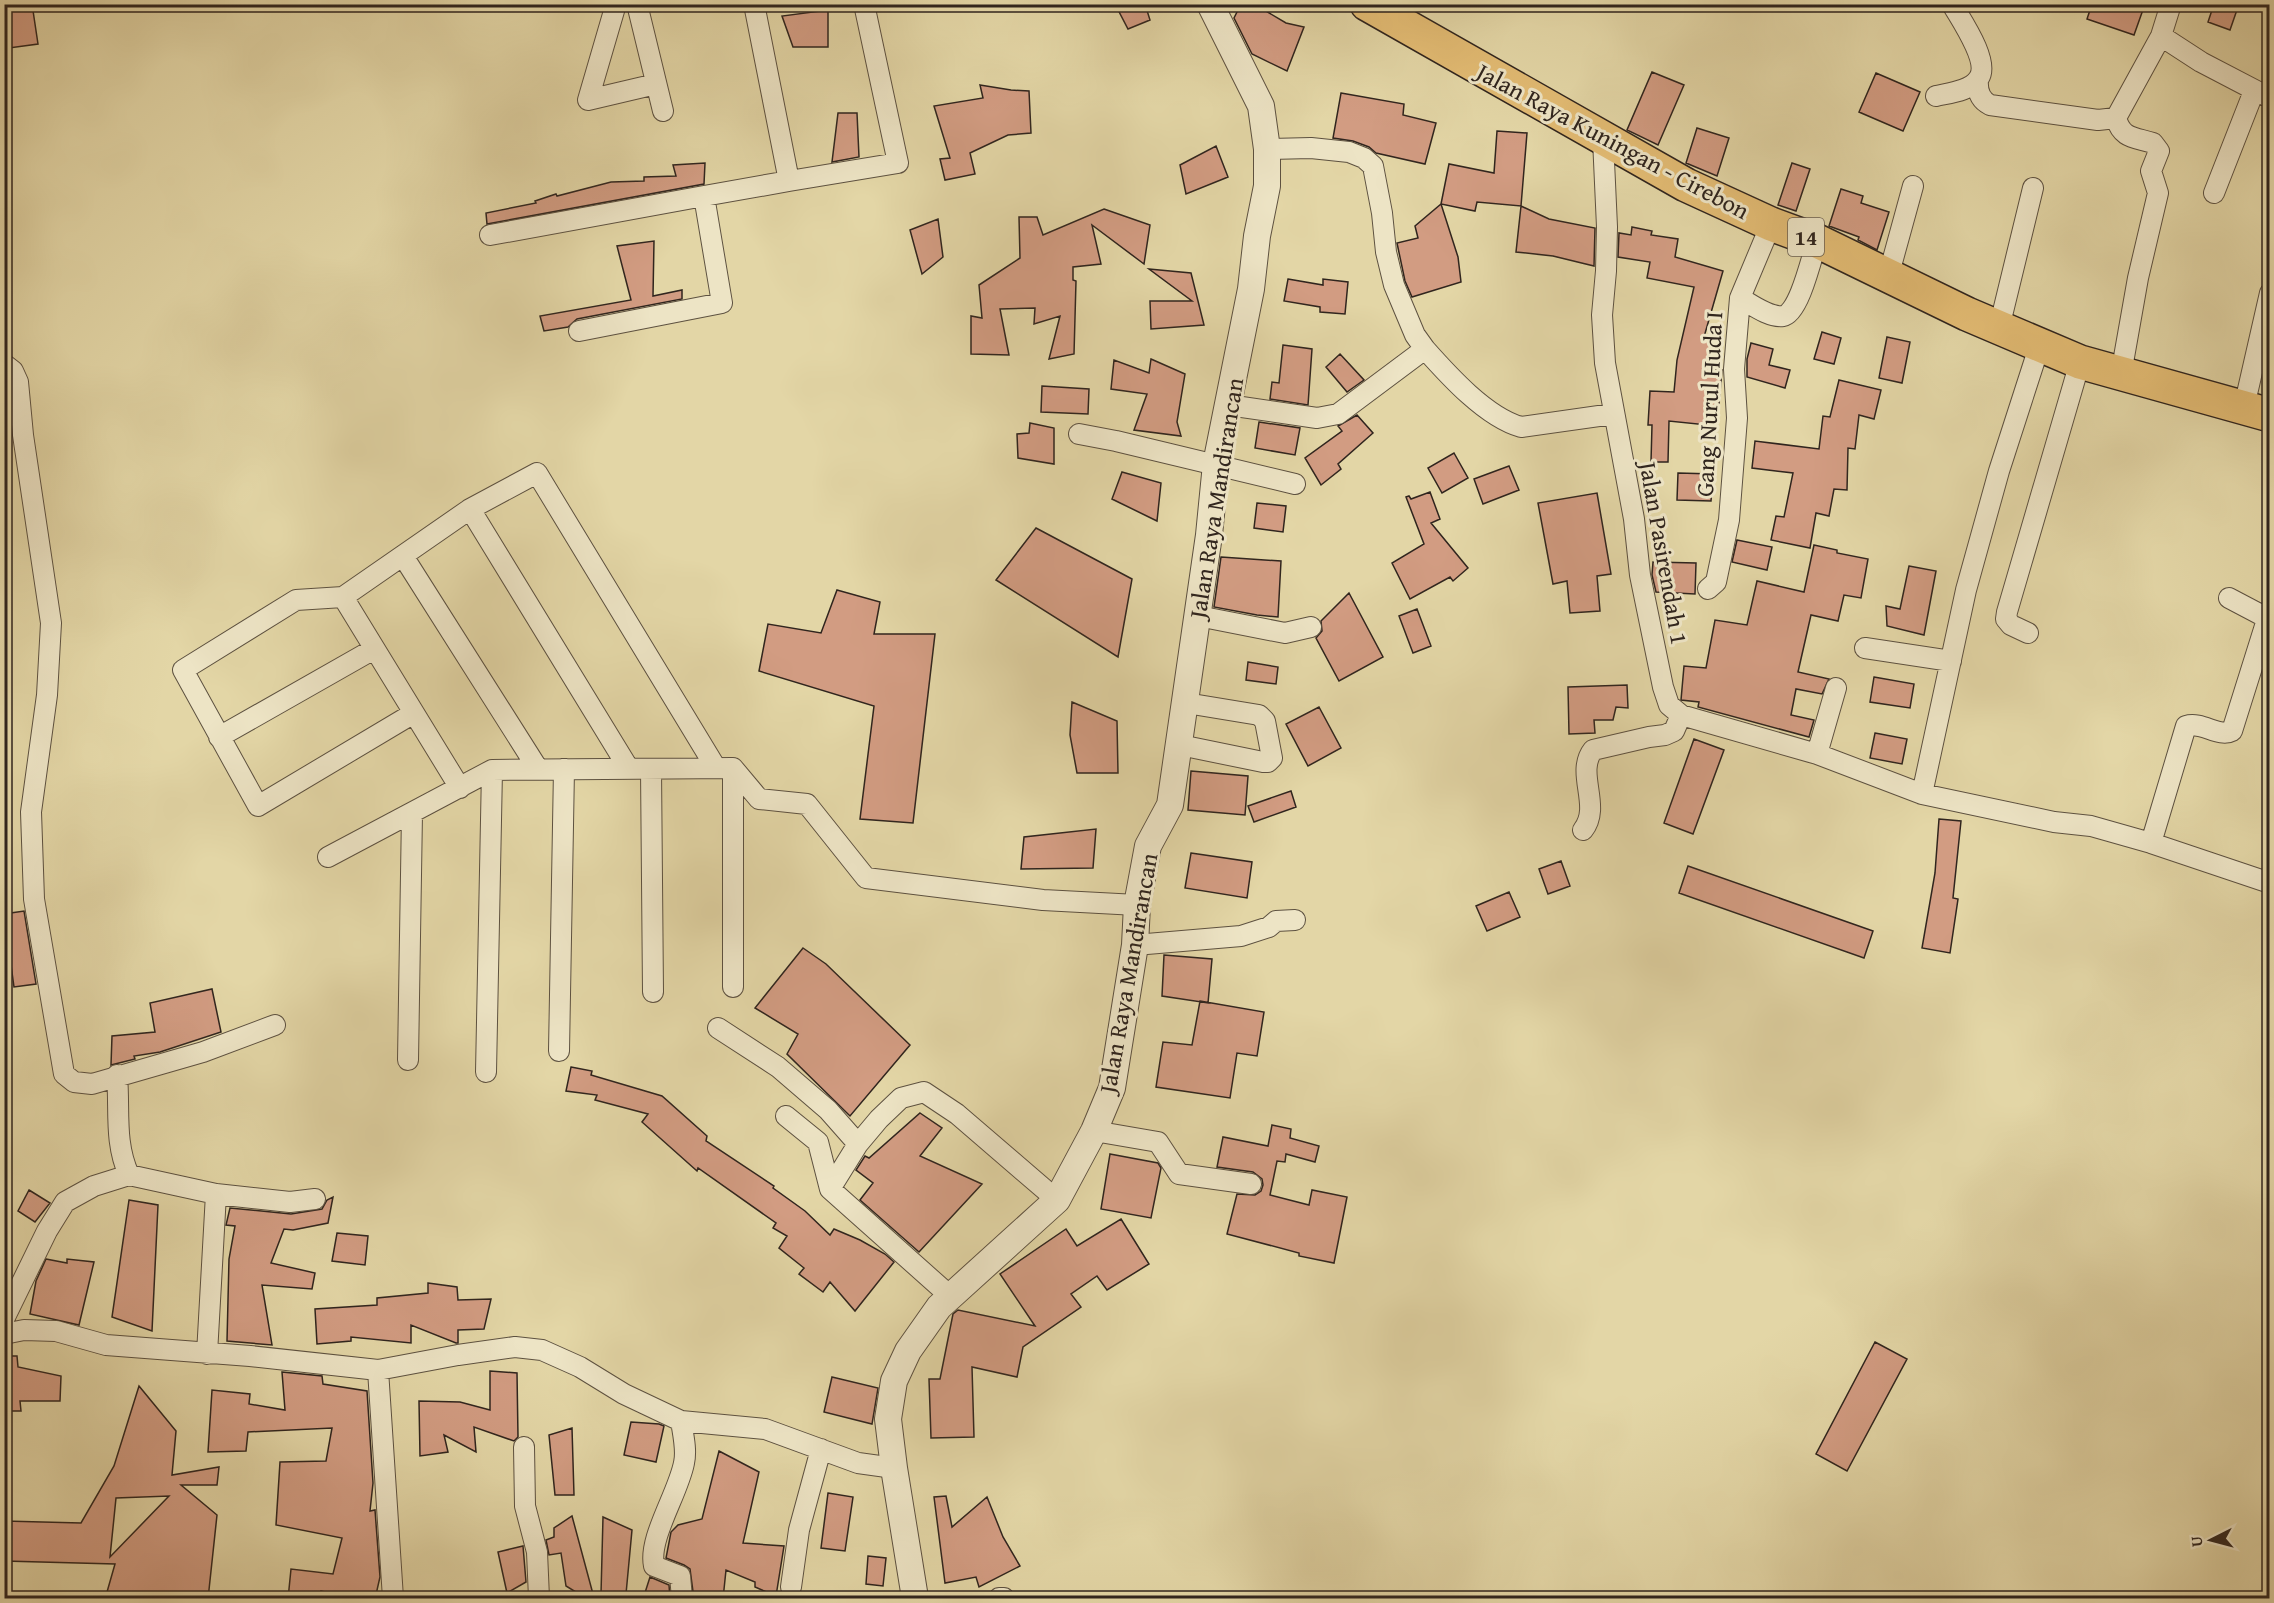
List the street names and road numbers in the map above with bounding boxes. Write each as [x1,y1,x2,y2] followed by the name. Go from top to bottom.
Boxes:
[1468,53,1756,228] street label: Jalan Raya Kuningan - Cirebon
[1788,218,1824,256] road number: 14
[1687,310,1731,498] street label: Gang Nurul Huda I
[1179,375,1252,624] street label: Jalan Raya Mandirancan
[1630,456,1697,647] street label: Jalan Pasirendah 1
[1089,850,1166,1099] street label: Jalan Raya Mandirancan

